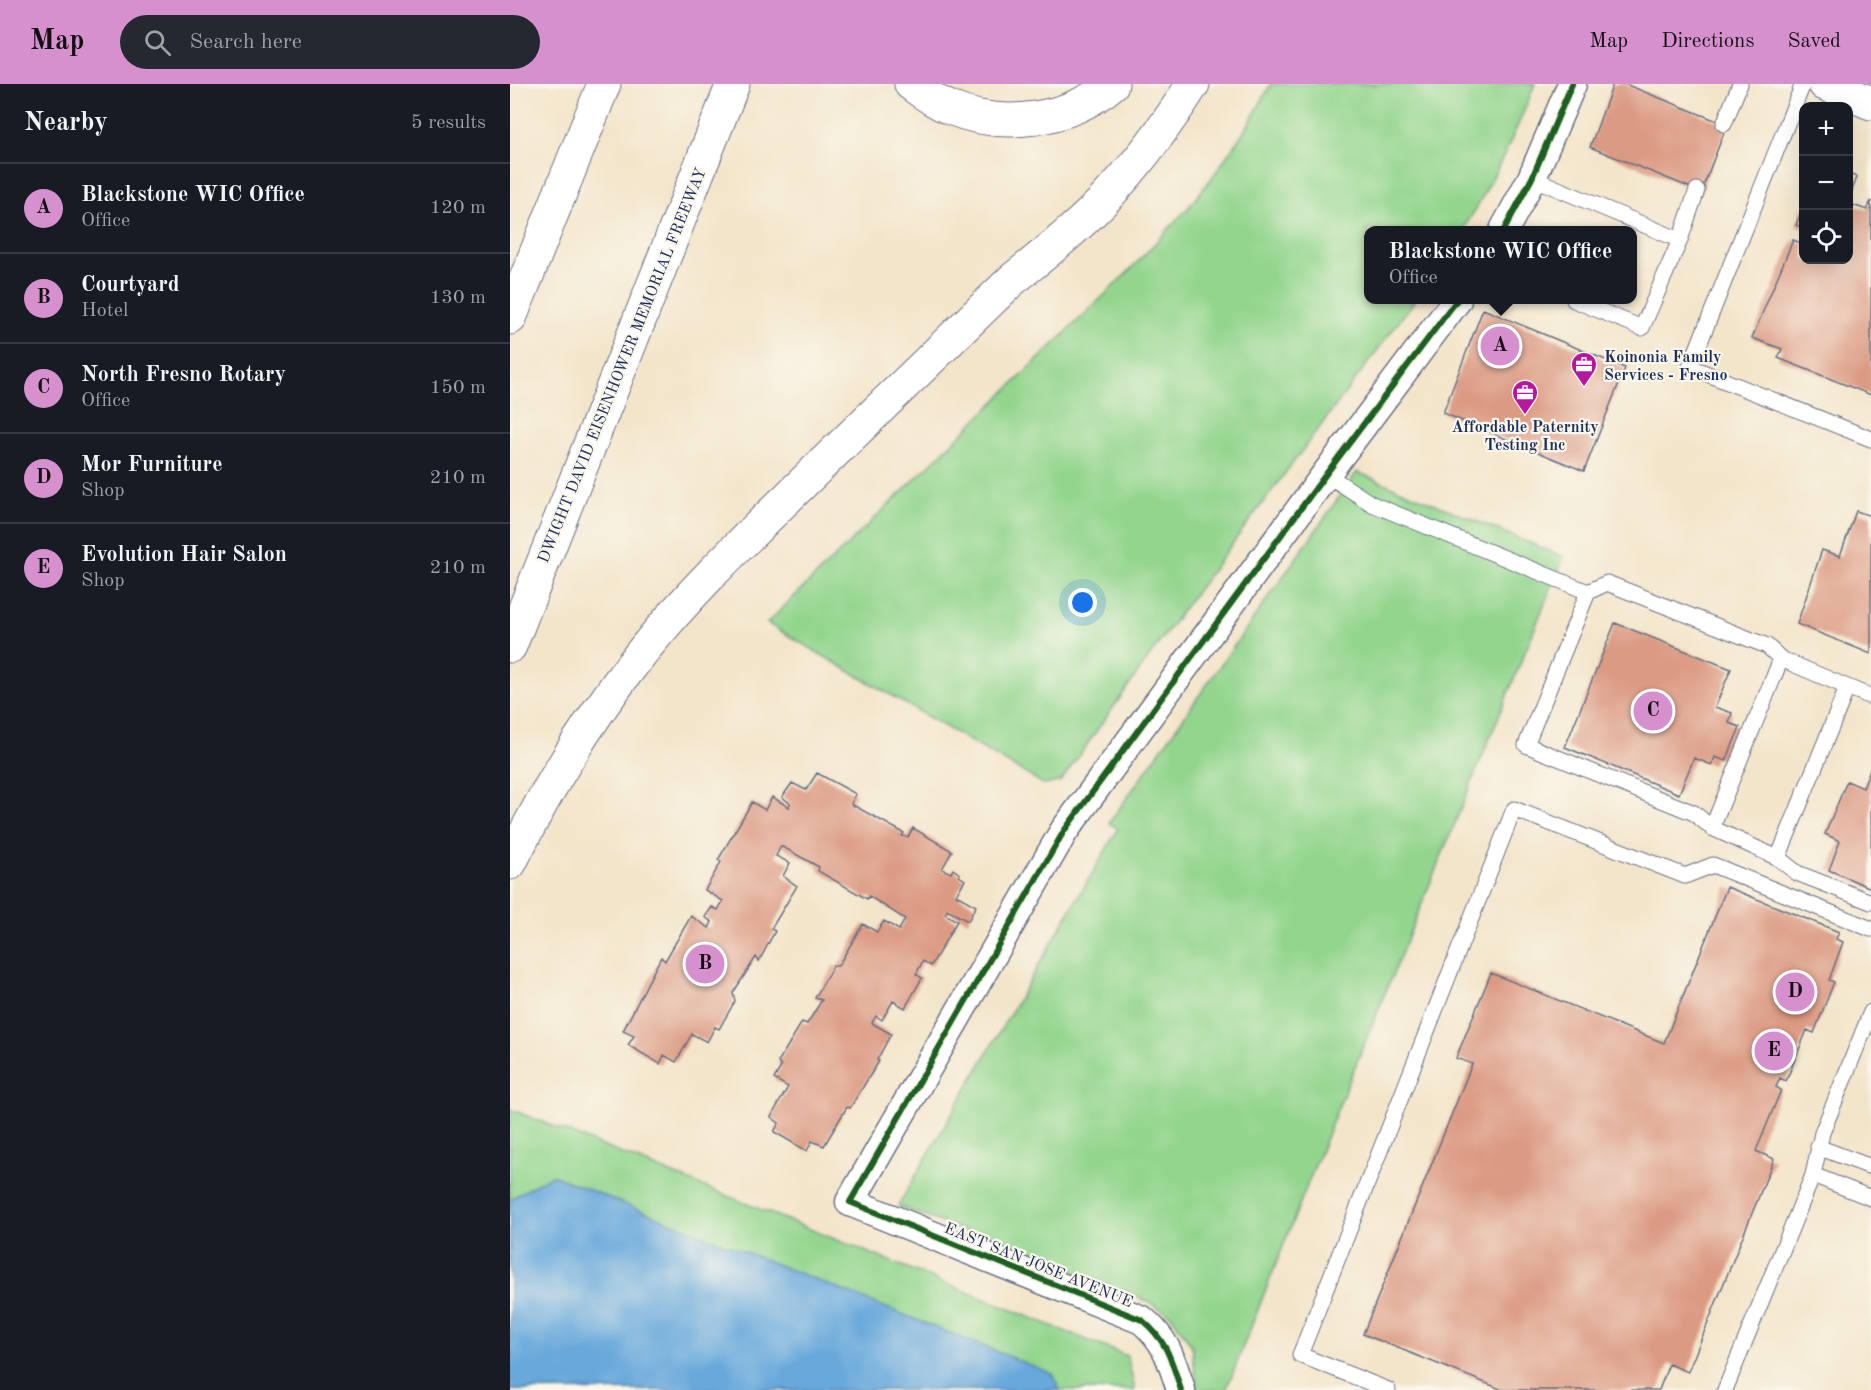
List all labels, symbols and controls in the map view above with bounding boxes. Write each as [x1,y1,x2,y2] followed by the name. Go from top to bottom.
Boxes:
[120,15,540,69] search box
[141,26,174,59] icon: search
[30,28,84,56] text: Map
[189,31,302,53] text: Search here
[1589,31,1628,52] text: Map
[1661,31,1755,52] text: Directions
[1788,31,1841,52] text: Saved
[1799,102,1853,264] map controls
[1799,102,1853,156] button: +
[24,110,108,136] text: Nearby
[411,113,486,133] text: 5 results
[1799,156,1853,210] button: −
[536,166,710,566] street label: DWIGHT DAVID EISENHOWER MEMORIAL FREEWAY
[81,184,305,206] text: Blackstone WIC Office
[36,198,51,218] text: A
[430,198,486,218] text: 120 m
[1799,210,1853,264] button: locate
[81,211,130,231] text: Office
[1364,226,1637,304] popup
[1389,241,1612,263] text: Blackstone WIC Office
[1389,268,1438,288] text: Office
[81,274,180,296] text: Courtyard
[36,288,51,308] text: B
[430,288,486,308] text: 130 m
[81,301,128,321] text: Hotel
[1480,324,1520,368] pin: A
[1569,350,1599,388] office icon: Koinonia Family Services - Fresno
[1604,350,1728,384] place label: Koinonia Family Services - Fresno
[81,364,286,386] text: North Fresno Rotary
[37,378,50,398] text: C
[430,378,486,398] text: 150 m
[1510,378,1540,416] office icon: Affordable Paternity Testing Inc
[81,391,130,411] text: Office
[1451,420,1599,454] place label: Affordable Paternity Testing Inc
[81,454,223,476] text: Mor Furniture
[36,468,51,488] text: D
[430,468,486,488] text: 210 m
[81,481,125,501] text: Shop
[81,544,287,566] text: Evolution Hair Salon
[37,558,50,578] text: E
[430,558,486,578] text: 210 m
[81,571,125,591] text: Shop
[1068,588,1097,617] your location
[1634,688,1672,734] pin: C
[686,942,724,986] pin: B
[1776,970,1814,1014] pin: D
[1754,1028,1794,1074] pin: E
[942,1221,1135,1311] street label: EAST SAN JOSE AVENUE

